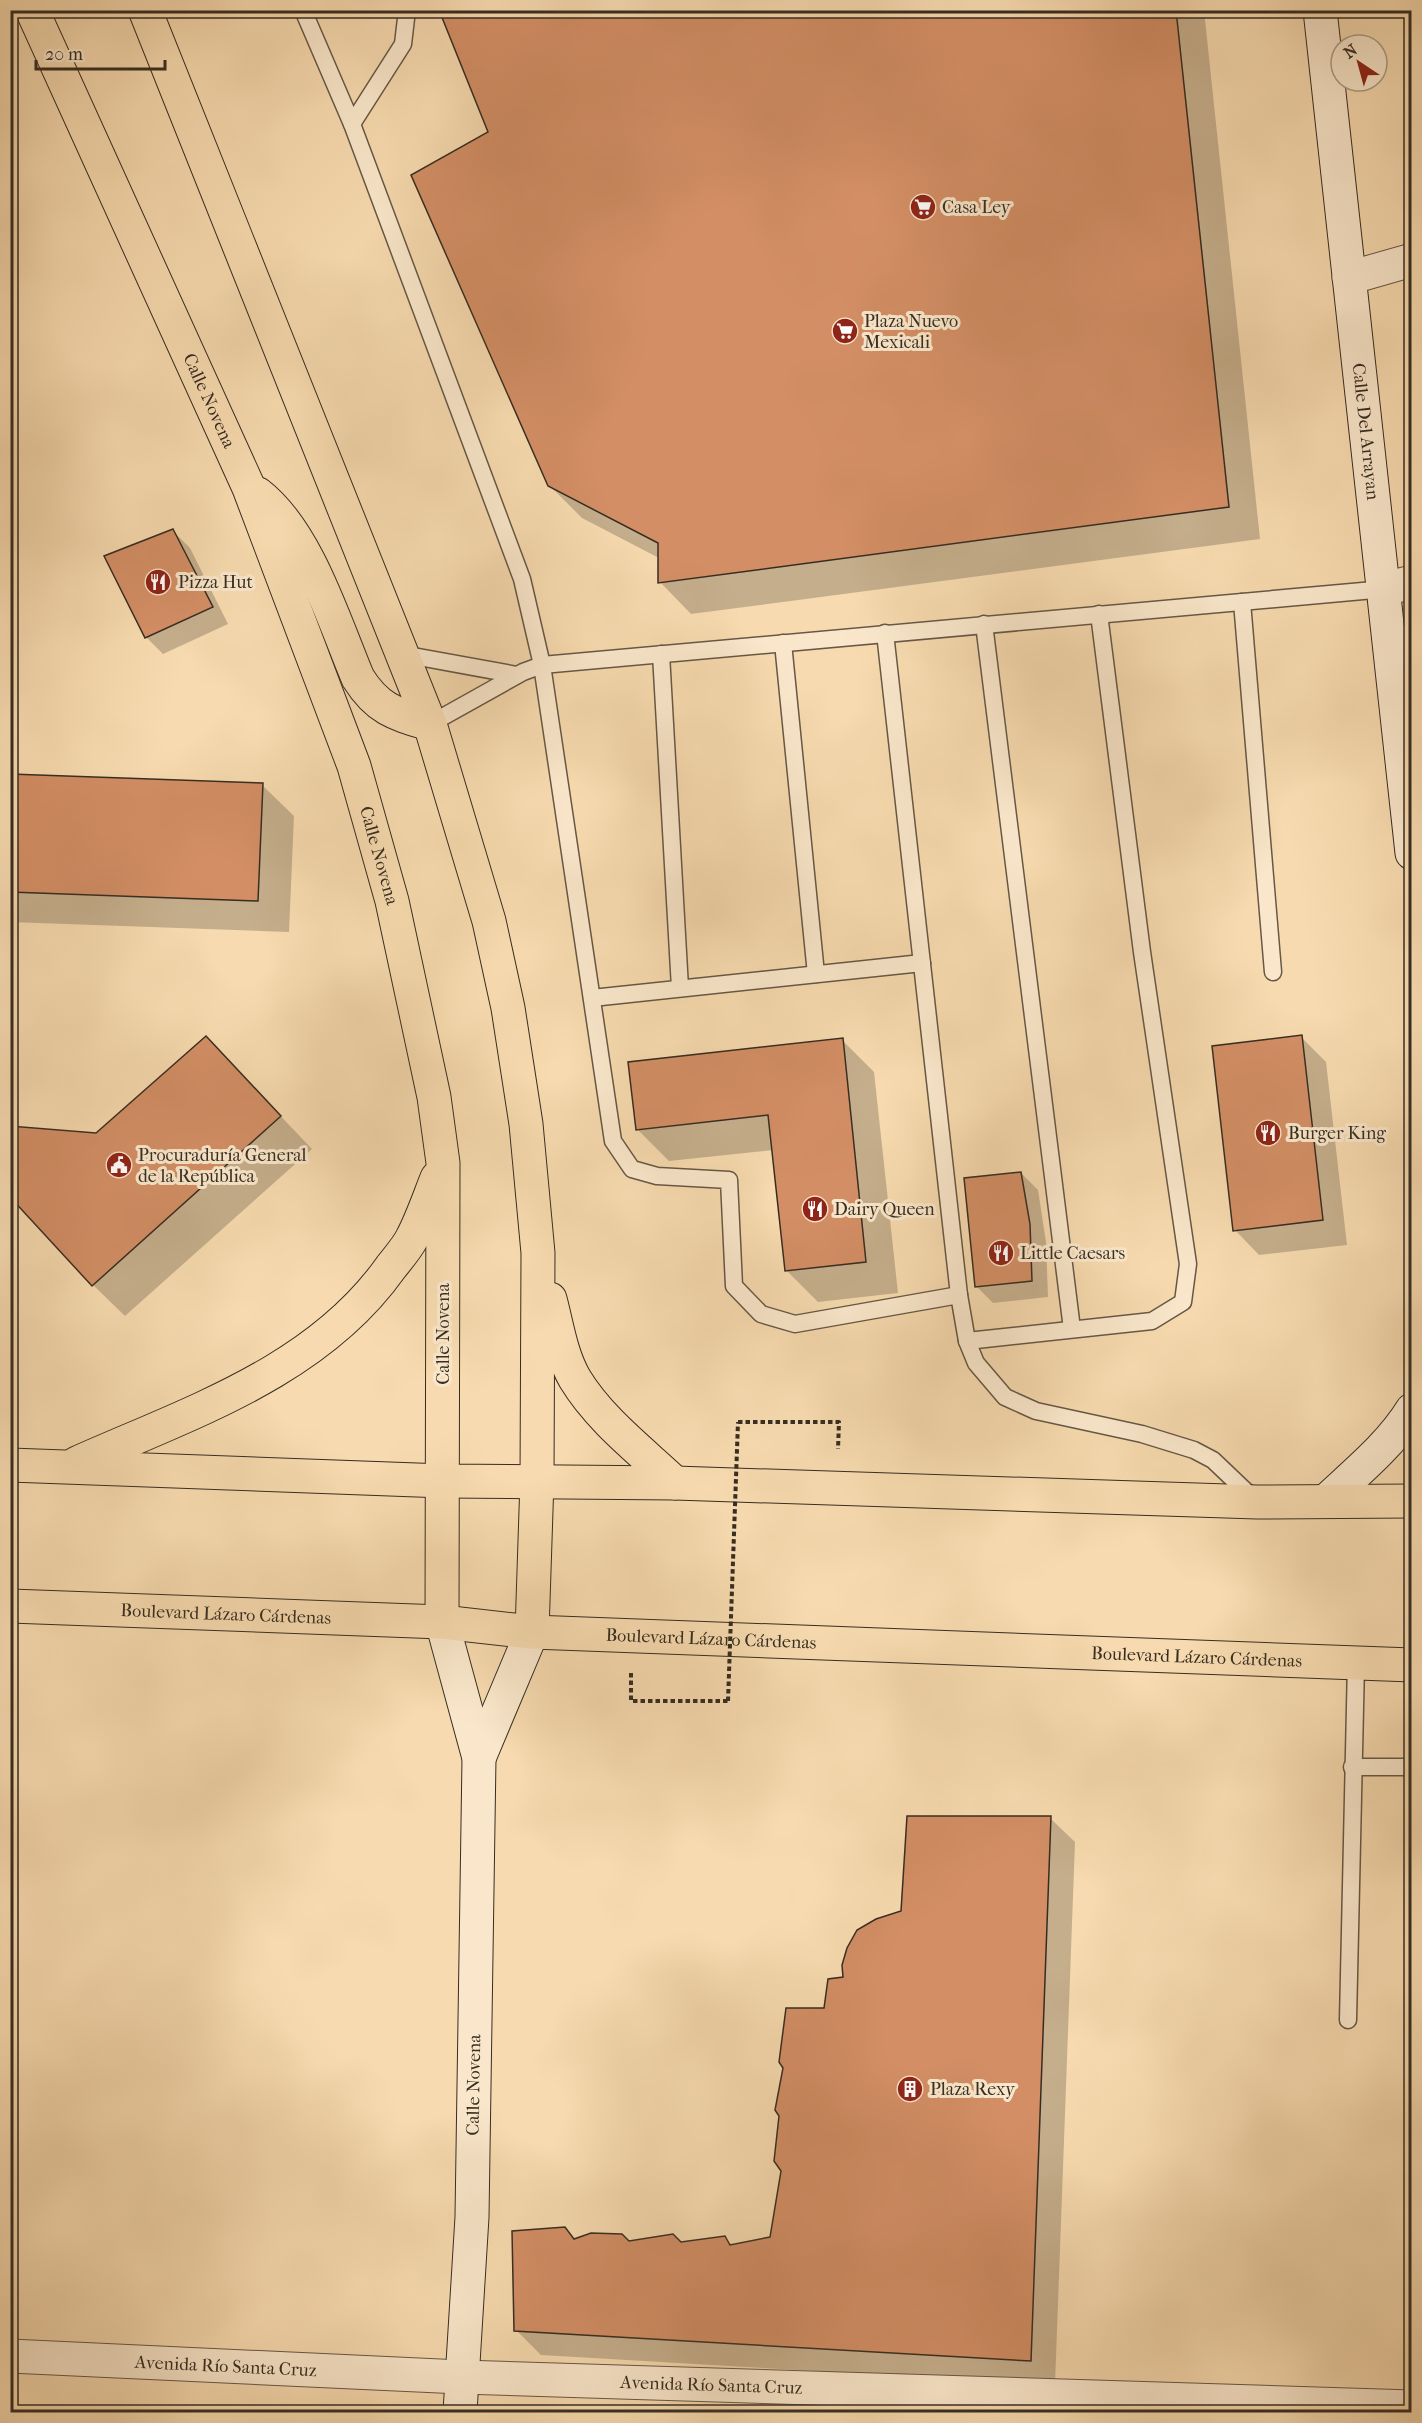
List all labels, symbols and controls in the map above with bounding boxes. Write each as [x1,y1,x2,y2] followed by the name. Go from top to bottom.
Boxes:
[36,33,165,71] scale bar
[1329,33,1389,93] north arrow
[1340,40,1362,63] text: N
[45,44,83,65] text: 20 m
[908,192,938,222] supermarket icon: Casa Ley
[942,197,1012,218] place label: Casa Ley
[864,311,958,353] place label: Plaza Nuevo Mexicali
[830,316,860,346] supermarket icon: Plaza Nuevo Mexicali
[179,350,240,452] street label: Calle Novena
[1348,362,1384,502] street label: Calle Del Arrayan
[143,567,173,597] restaurant icon: Pizza Hut
[178,572,253,593] place label: Pizza Hut
[355,804,403,908] street label: Calle Novena
[1253,1118,1283,1148] restaurant icon: Burger King
[1288,1123,1386,1144] place label: Burger King
[138,1145,307,1187] place label: Procuraduría General de la República
[104,1150,134,1180] public building icon: Procuraduría General de la República
[800,1194,830,1224] restaurant icon: Dairy Queen
[834,1199,935,1220] place label: Dairy Queen
[986,1238,1016,1268] restaurant icon: Little Caesars
[1020,1243,1125,1264] place label: Little Caesars
[433,1283,454,1385] street label: Calle Novena
[120,1600,332,1628] street label: Boulevard Lázaro Cárdenas
[605,1624,817,1653] street label: Boulevard Lázaro Cárdenas
[1091,1642,1303,1671] street label: Boulevard Lázaro Cárdenas
[463,2033,485,2136] street label: Calle Novena
[895,2074,925,2104] building icon: Plaza Rexy
[930,2079,1016,2100] place label: Plaza Rexy
[133,2351,317,2381] street label: Avenida Río Santa Cruz
[619,2371,803,2398] street label: Avenida Río Santa Cruz

